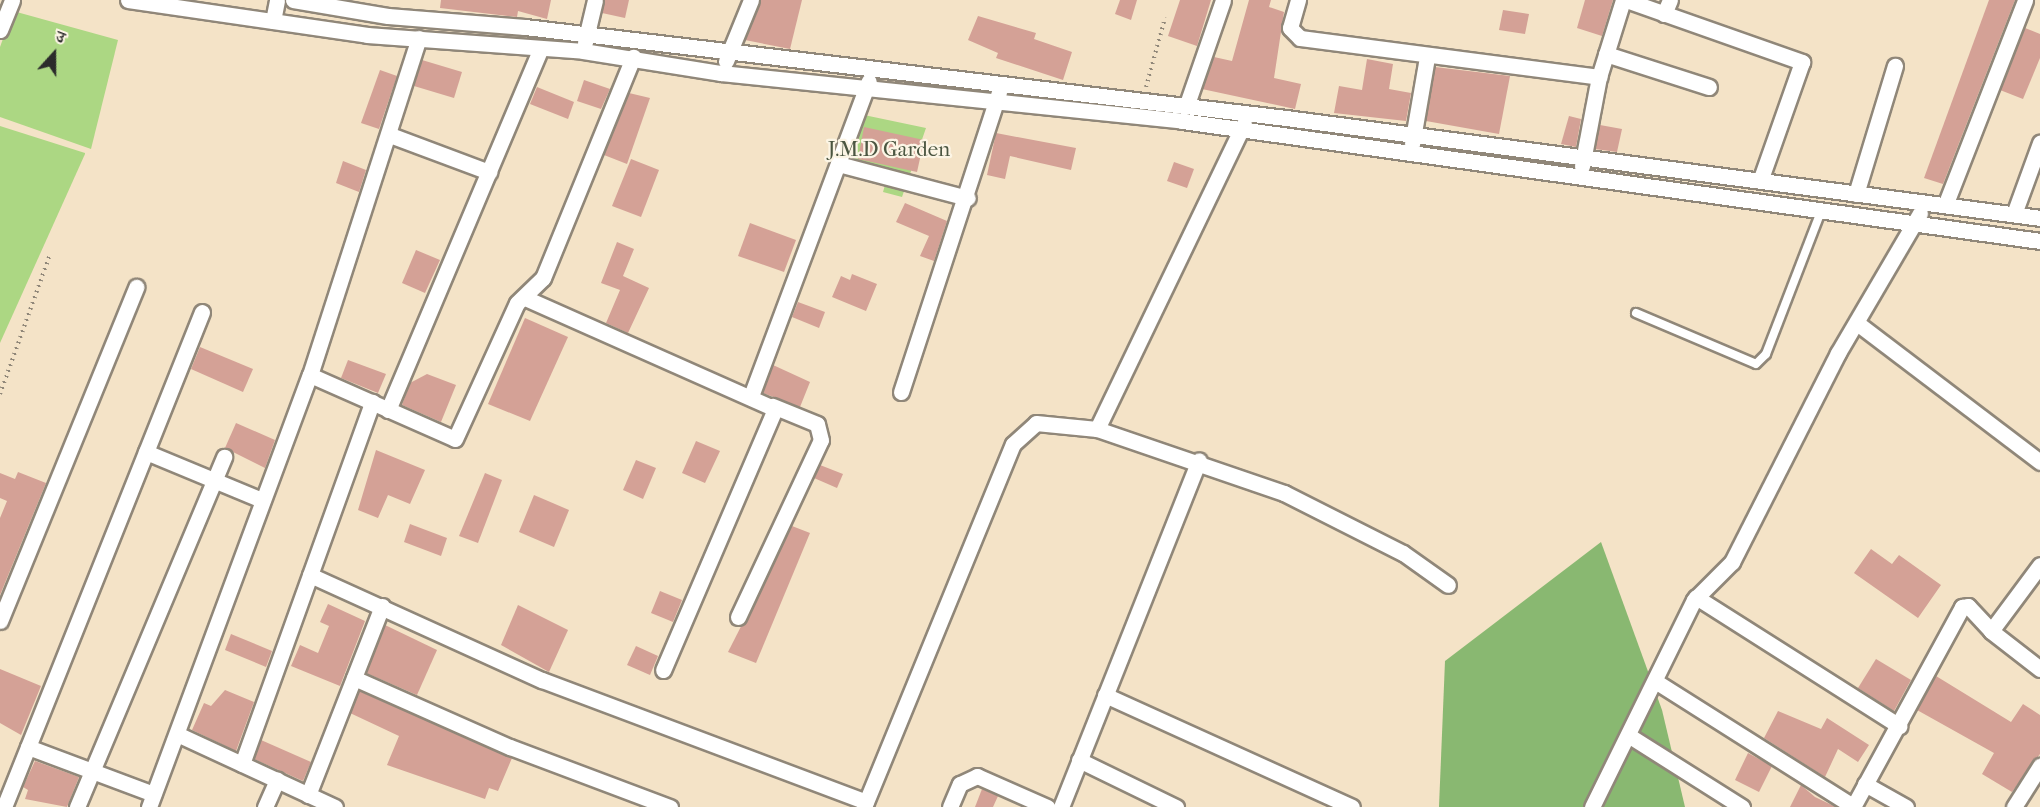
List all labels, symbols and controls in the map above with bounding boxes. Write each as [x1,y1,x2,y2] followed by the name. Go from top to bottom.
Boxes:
[24,24,84,84] north arrow
[53,26,68,47] text: उ
[828,136,950,162] park label: J.M.D Garden

